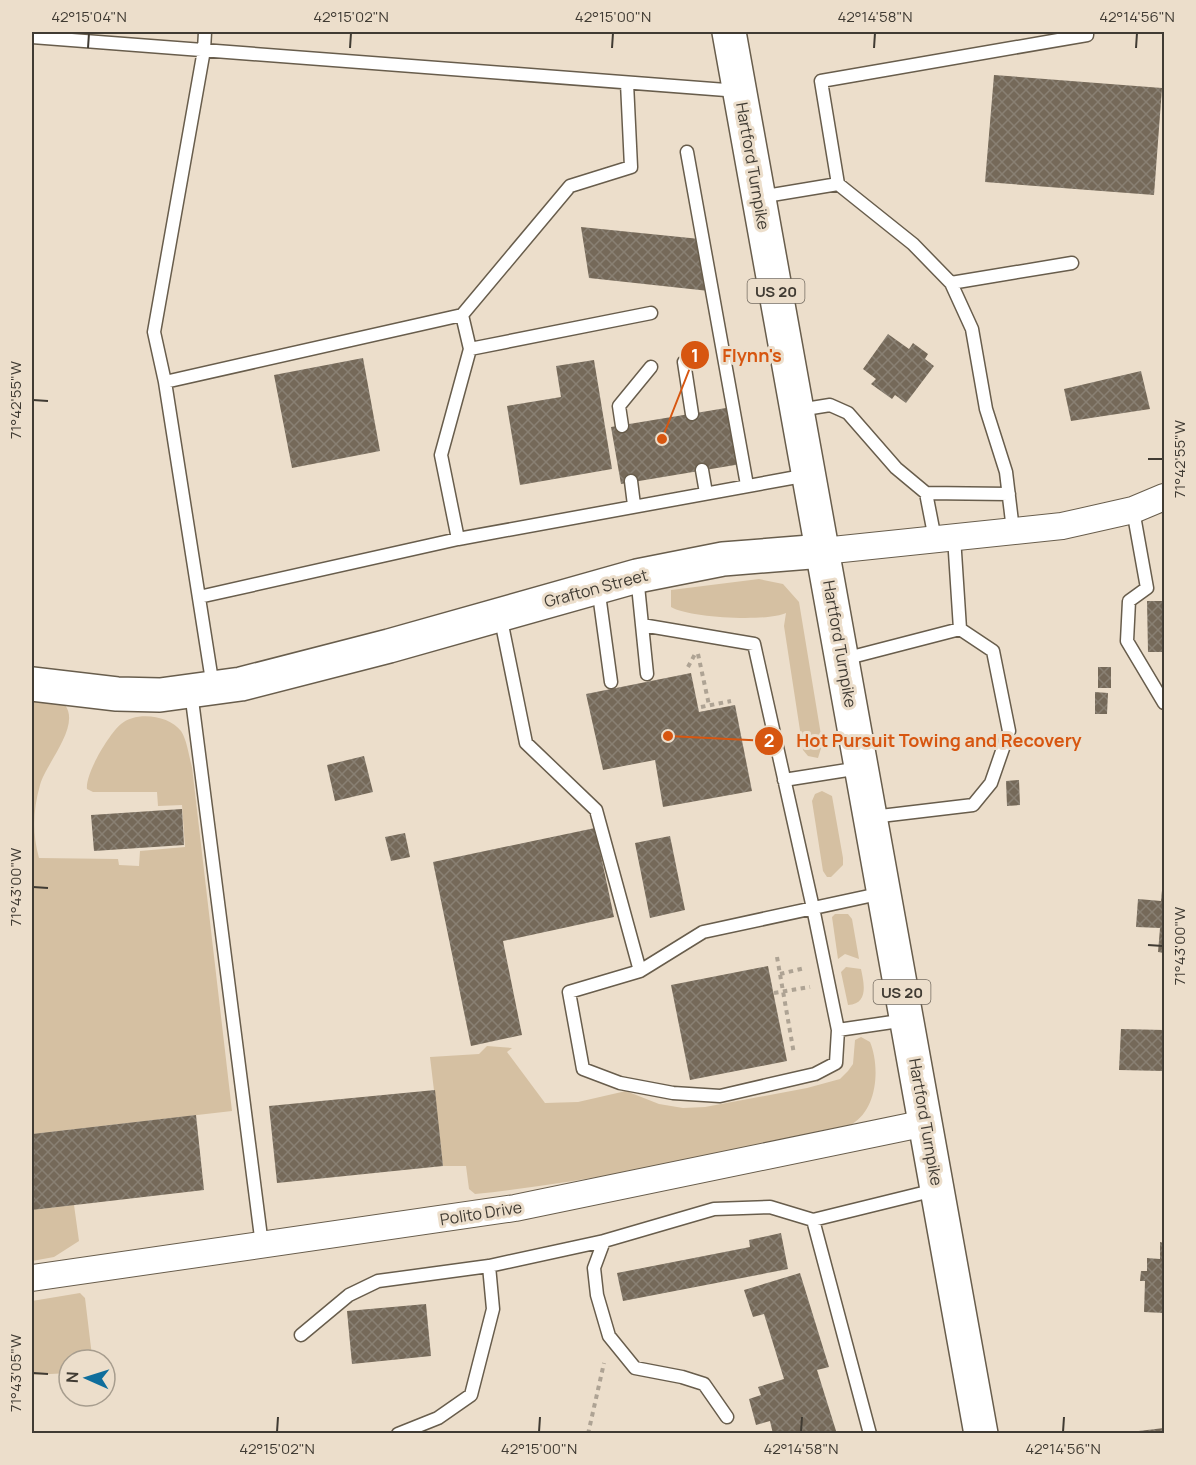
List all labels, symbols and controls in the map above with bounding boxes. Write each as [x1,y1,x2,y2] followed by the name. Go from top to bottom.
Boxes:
[51,6,127,27] text: 42°15'04"N
[313,6,389,27] text: 42°15'02"N
[575,6,651,27] text: 42°15'00"N
[837,6,913,27] text: 42°14'58"N
[1099,6,1175,27] text: 42°14'56"N
[731,101,775,231] street label: Hartford Turnpike
[748,279,804,303] road number: US 20
[680,337,793,373] callout: Flynn's
[691,343,699,367] text: 1
[722,343,782,367] text: Flynn's
[5,361,26,439] text: 71°42'55"W
[1169,420,1190,498] text: 71°42'55"W
[542,564,650,612] street label: Grafton Street
[818,579,862,709] street label: Hartford Turnpike
[754,723,1093,759] callout: Hot Pursuit Towing and Recovery
[764,728,774,752] text: 2
[796,728,1082,752] text: Hot Pursuit Towing and Recovery
[5,848,26,926] text: 71°43'00"W
[1169,907,1190,985] text: 71°43'00"W
[874,980,930,1004] road number: US 20
[904,1057,948,1187] street label: Hartford Turnpike
[438,1196,524,1230] street label: Polito Drive
[5,1334,26,1412] text: 71°43'05"W
[57,1348,117,1408] north arrow
[61,1371,83,1384] text: N
[239,1438,315,1459] text: 42°15'02"N
[501,1438,577,1459] text: 42°15'00"N
[763,1438,839,1459] text: 42°14'58"N
[1025,1438,1101,1459] text: 42°14'56"N

